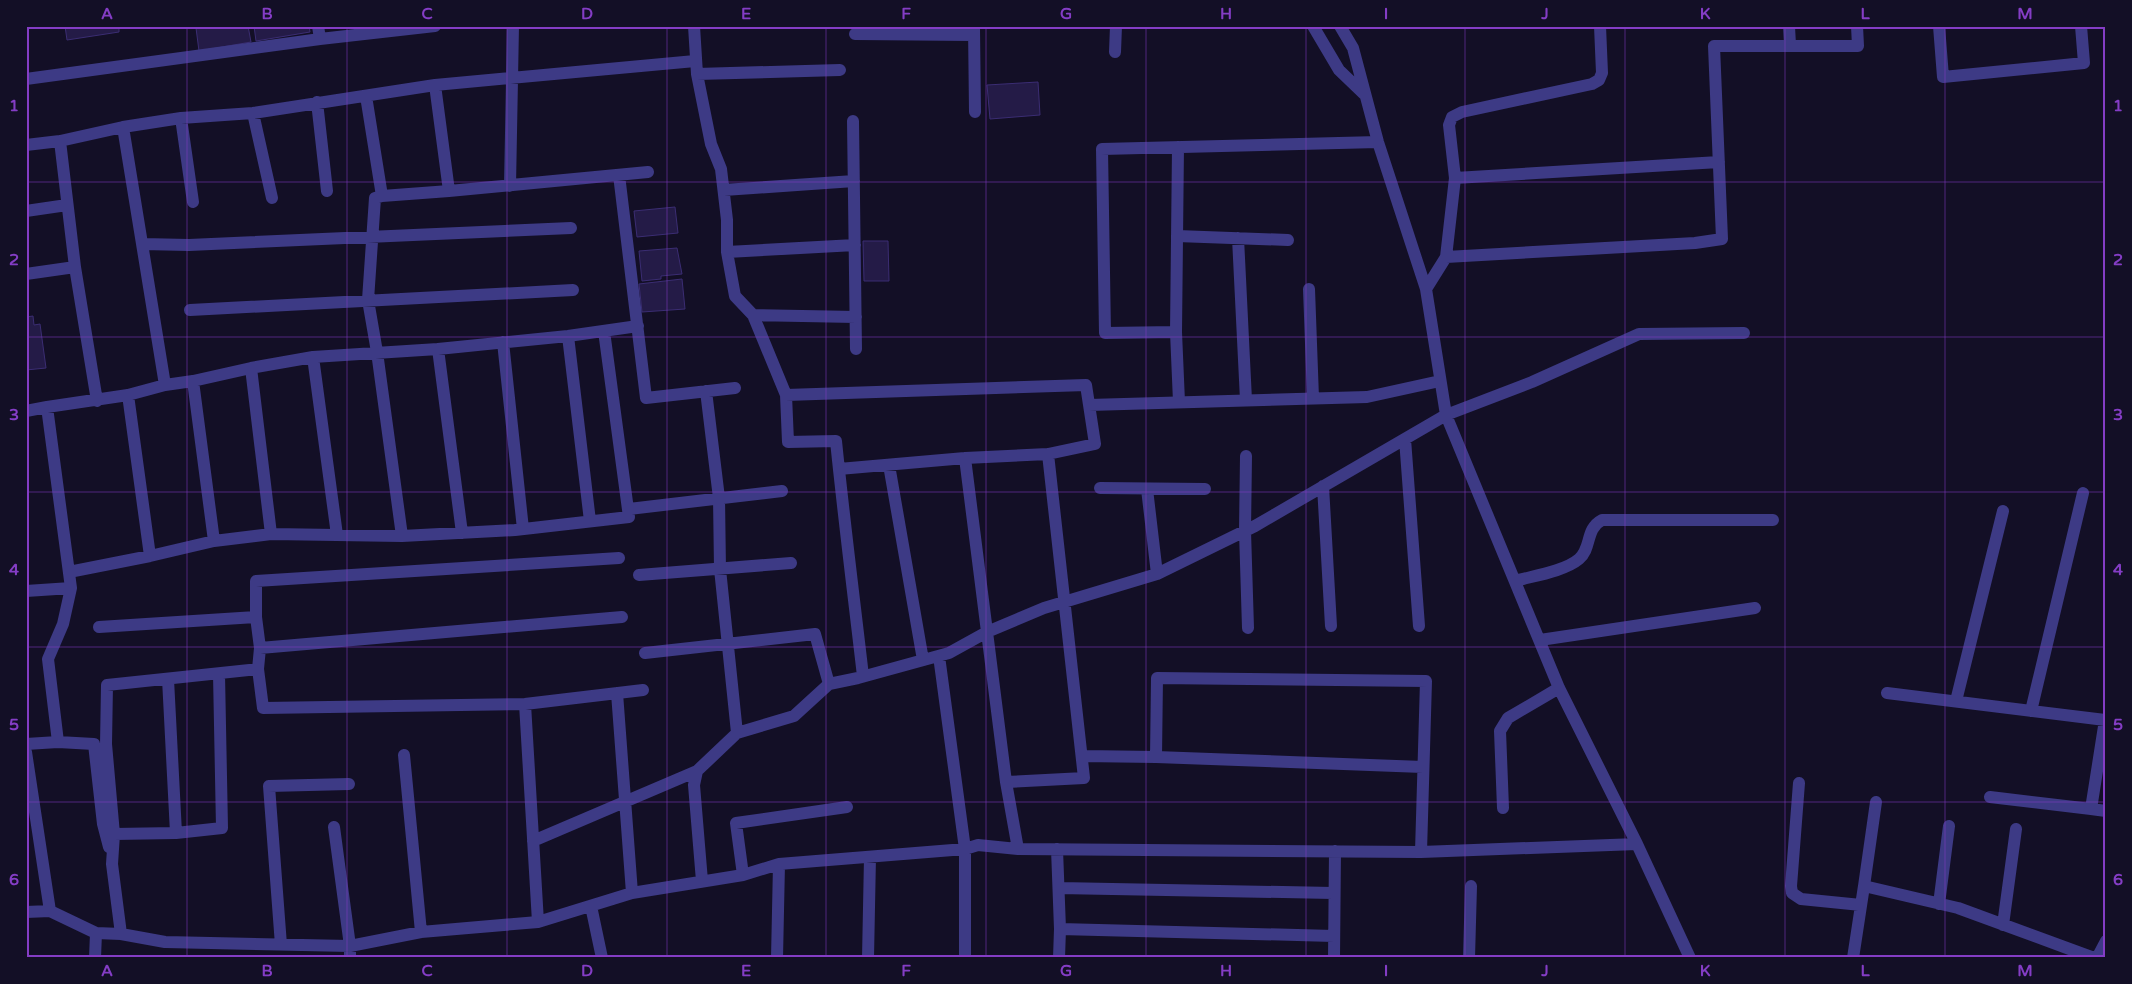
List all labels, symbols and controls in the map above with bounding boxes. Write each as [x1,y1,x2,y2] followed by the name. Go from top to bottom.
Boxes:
[101,4,113,24] text: A
[261,4,273,24] text: B
[421,4,433,24] text: C
[581,4,593,24] text: D
[741,4,751,24] text: E
[901,4,911,24] text: F
[1060,4,1072,24] text: G
[1220,4,1232,24] text: H
[1384,4,1388,24] text: I
[1540,4,1549,24] text: J
[1700,4,1711,24] text: K
[1860,4,1870,24] text: L
[2017,4,2033,24] text: M
[9,96,19,116] text: 1
[2113,96,2123,116] text: 1
[9,250,19,270] text: 2
[2113,250,2123,270] text: 2
[9,405,19,425] text: 3
[2113,405,2123,425] text: 3
[9,560,19,580] text: 4
[2113,560,2123,580] text: 4
[9,715,19,735] text: 5
[2113,715,2123,735] text: 5
[9,870,19,890] text: 6
[2113,870,2123,890] text: 6
[101,961,113,981] text: A
[261,961,273,981] text: B
[421,961,433,981] text: C
[581,961,593,981] text: D
[741,961,751,981] text: E
[901,961,911,981] text: F
[1060,961,1072,981] text: G
[1220,961,1232,981] text: H
[1384,961,1388,981] text: I
[1540,961,1549,981] text: J
[1700,961,1711,981] text: K
[1860,961,1870,981] text: L
[2017,961,2033,981] text: M

